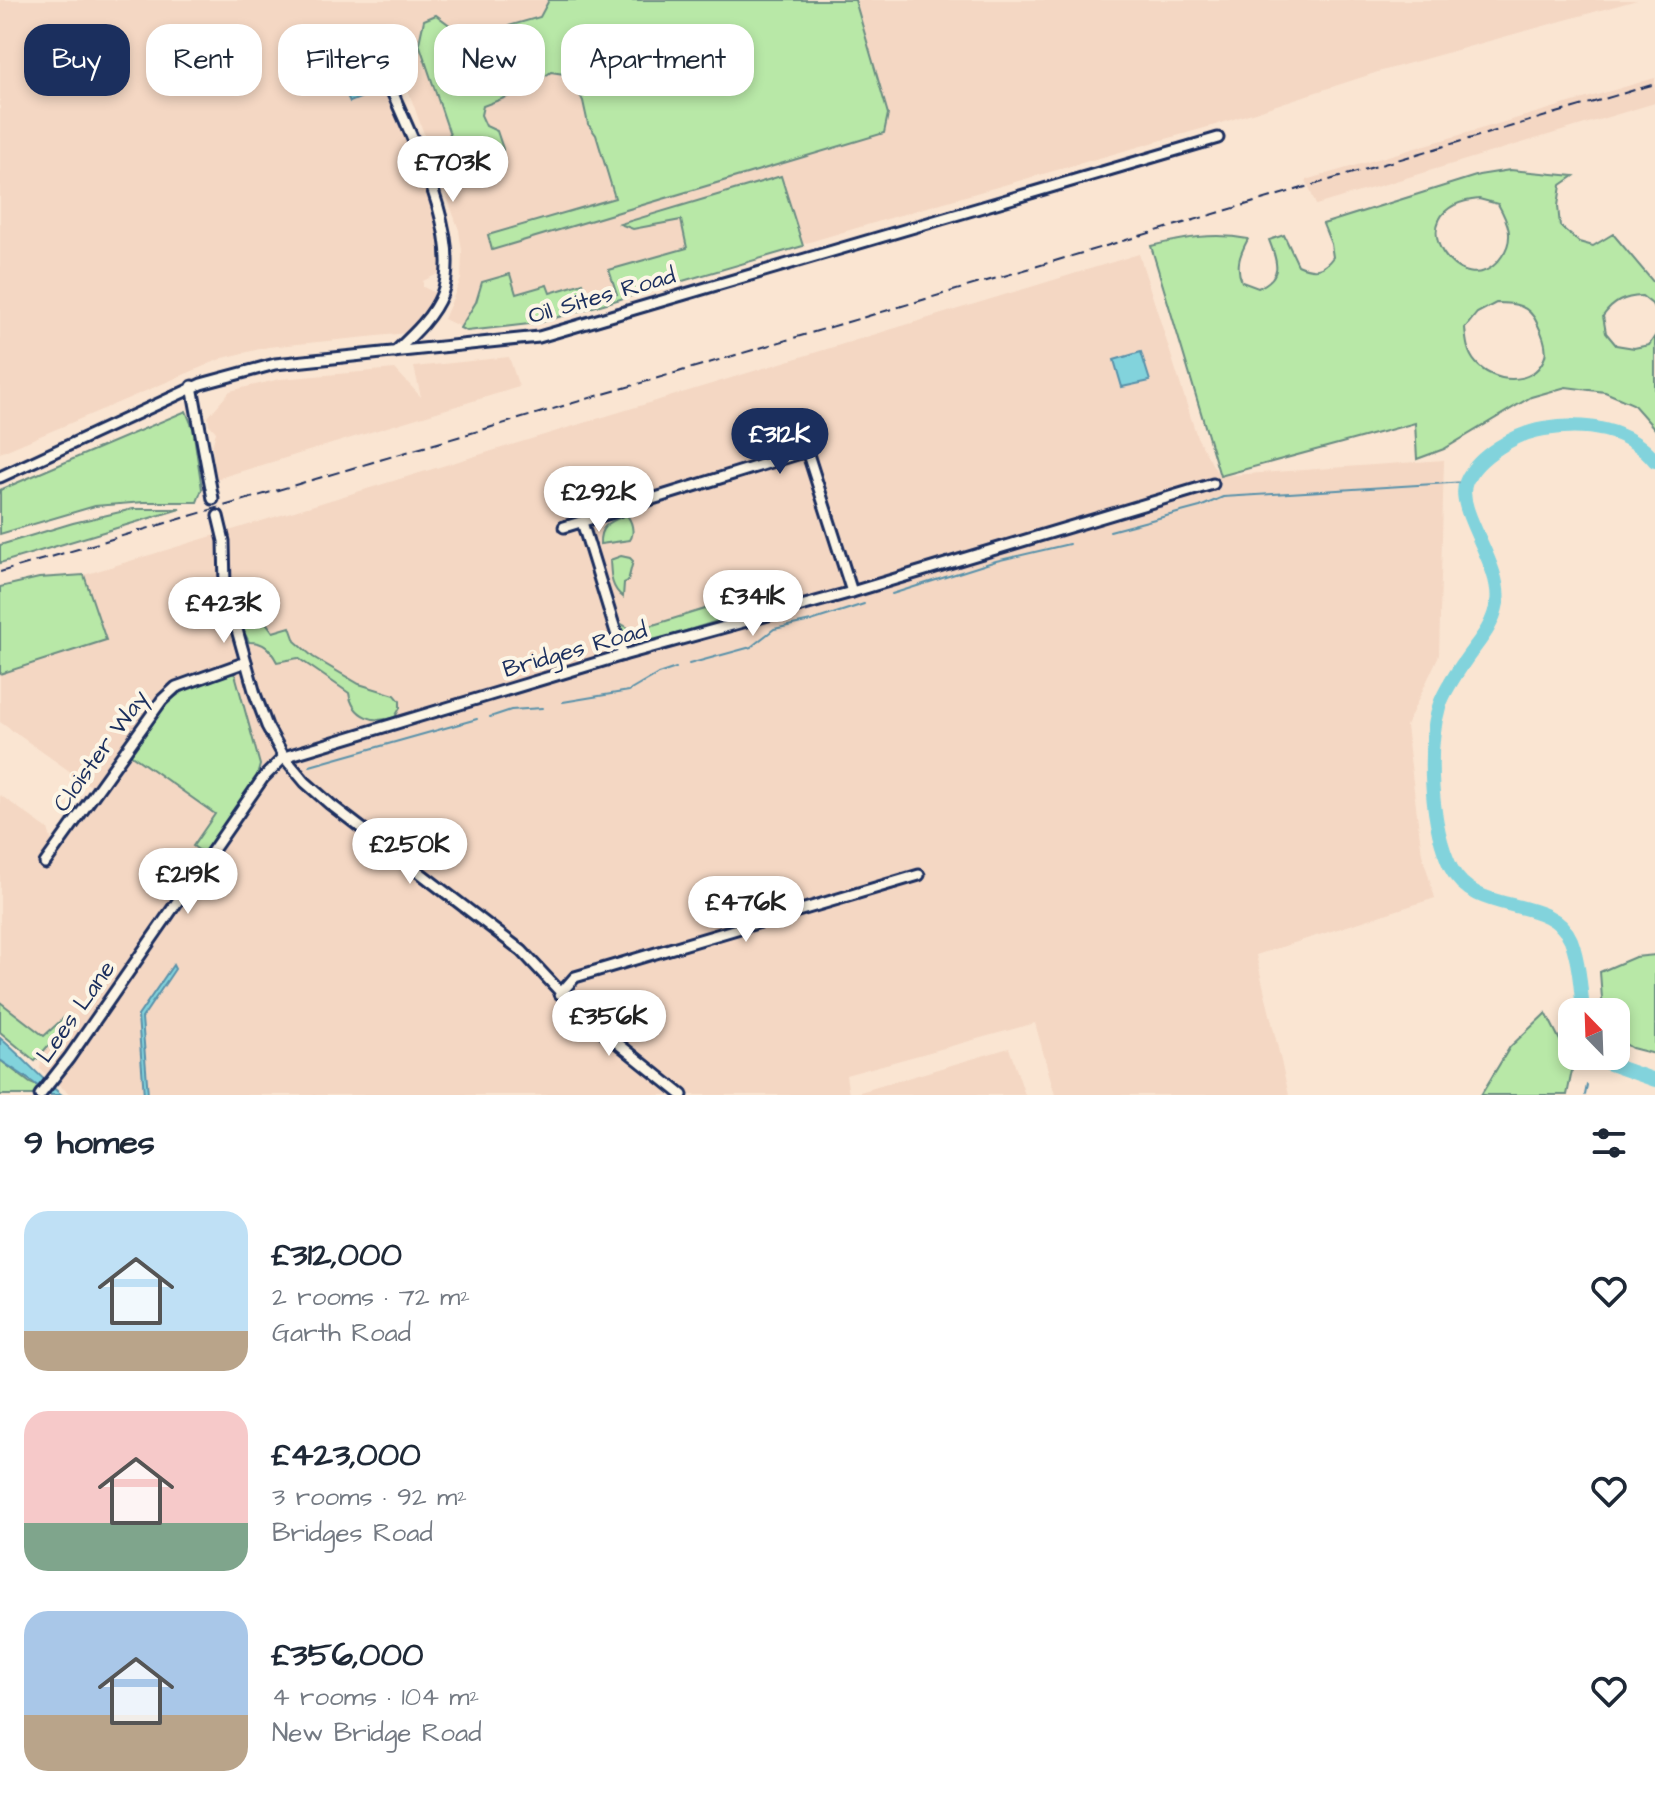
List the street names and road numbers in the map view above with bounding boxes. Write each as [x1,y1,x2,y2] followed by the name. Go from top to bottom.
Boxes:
[524,259,680,333] street label: Oil Sites Road
[499,613,651,688] street label: Bridges Road
[45,683,158,820] street label: Cloister Way
[28,954,124,1070] street label: Lees Lane

